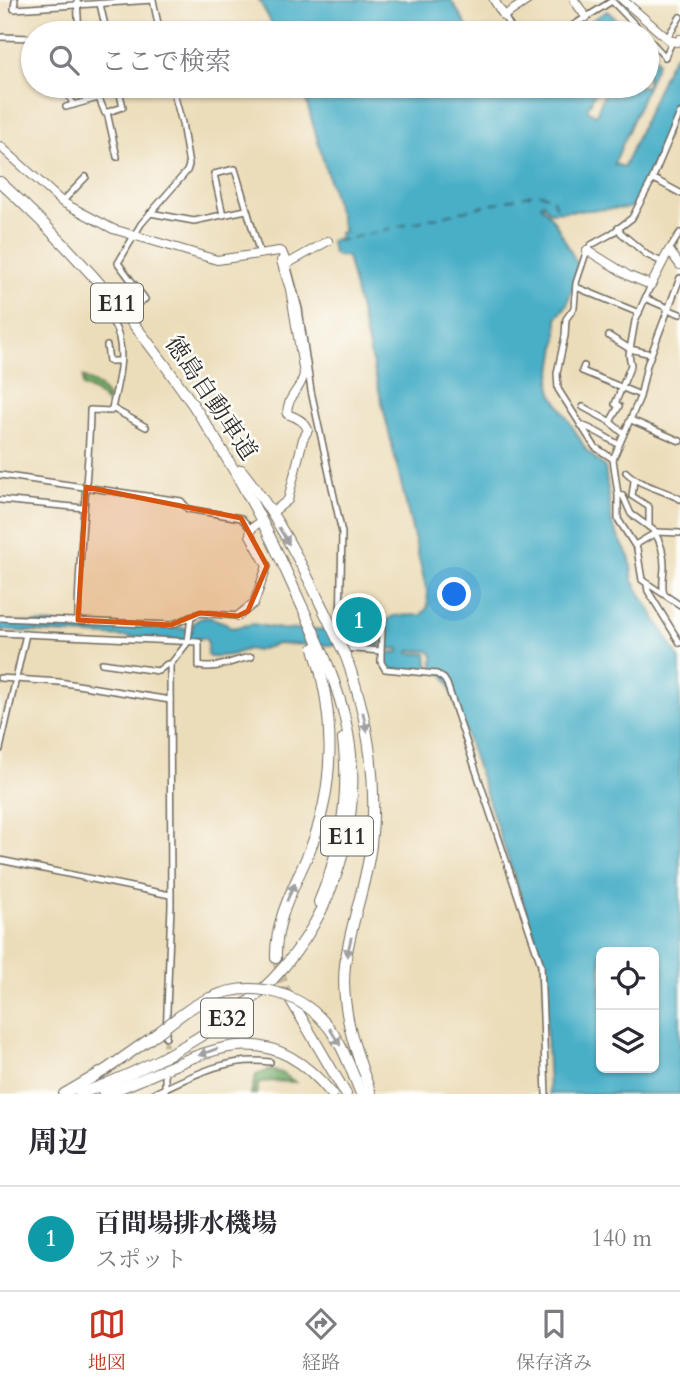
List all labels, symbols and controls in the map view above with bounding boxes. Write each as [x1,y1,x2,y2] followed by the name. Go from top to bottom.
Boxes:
[21,21,659,98] search box
[45,41,83,79] icon: search
[101,44,231,79] text: ここで検索
[91,284,143,322] road number: E11
[157,329,265,467] street label: 徳島自動車道
[278,526,290,545] one-way arrow
[437,577,471,611] your location
[336,594,382,646] pin: 1
[359,712,370,734] one-way arrow
[321,816,373,856] road number: E11
[285,882,297,902] one-way arrow
[343,936,354,958] one-way arrow
[596,947,659,1073] map controls
[596,947,659,1010] button: locate
[201,998,253,1037] road number: E32
[596,1010,659,1073] button: layers
[329,1028,342,1047] one-way arrow
[198,1047,219,1058] one-way arrow
[28,1122,88,1163] text: 周辺
[95,1206,277,1241] text: 百間場排水機場
[45,1223,57,1254] text: 1
[591,1223,652,1254] text: 140 m
[95,1244,187,1275] text: スポット
[88,1305,126,1376] tab: 地図
[302,1305,340,1376] tab: 経路
[516,1305,592,1376] tab: 保存済み

